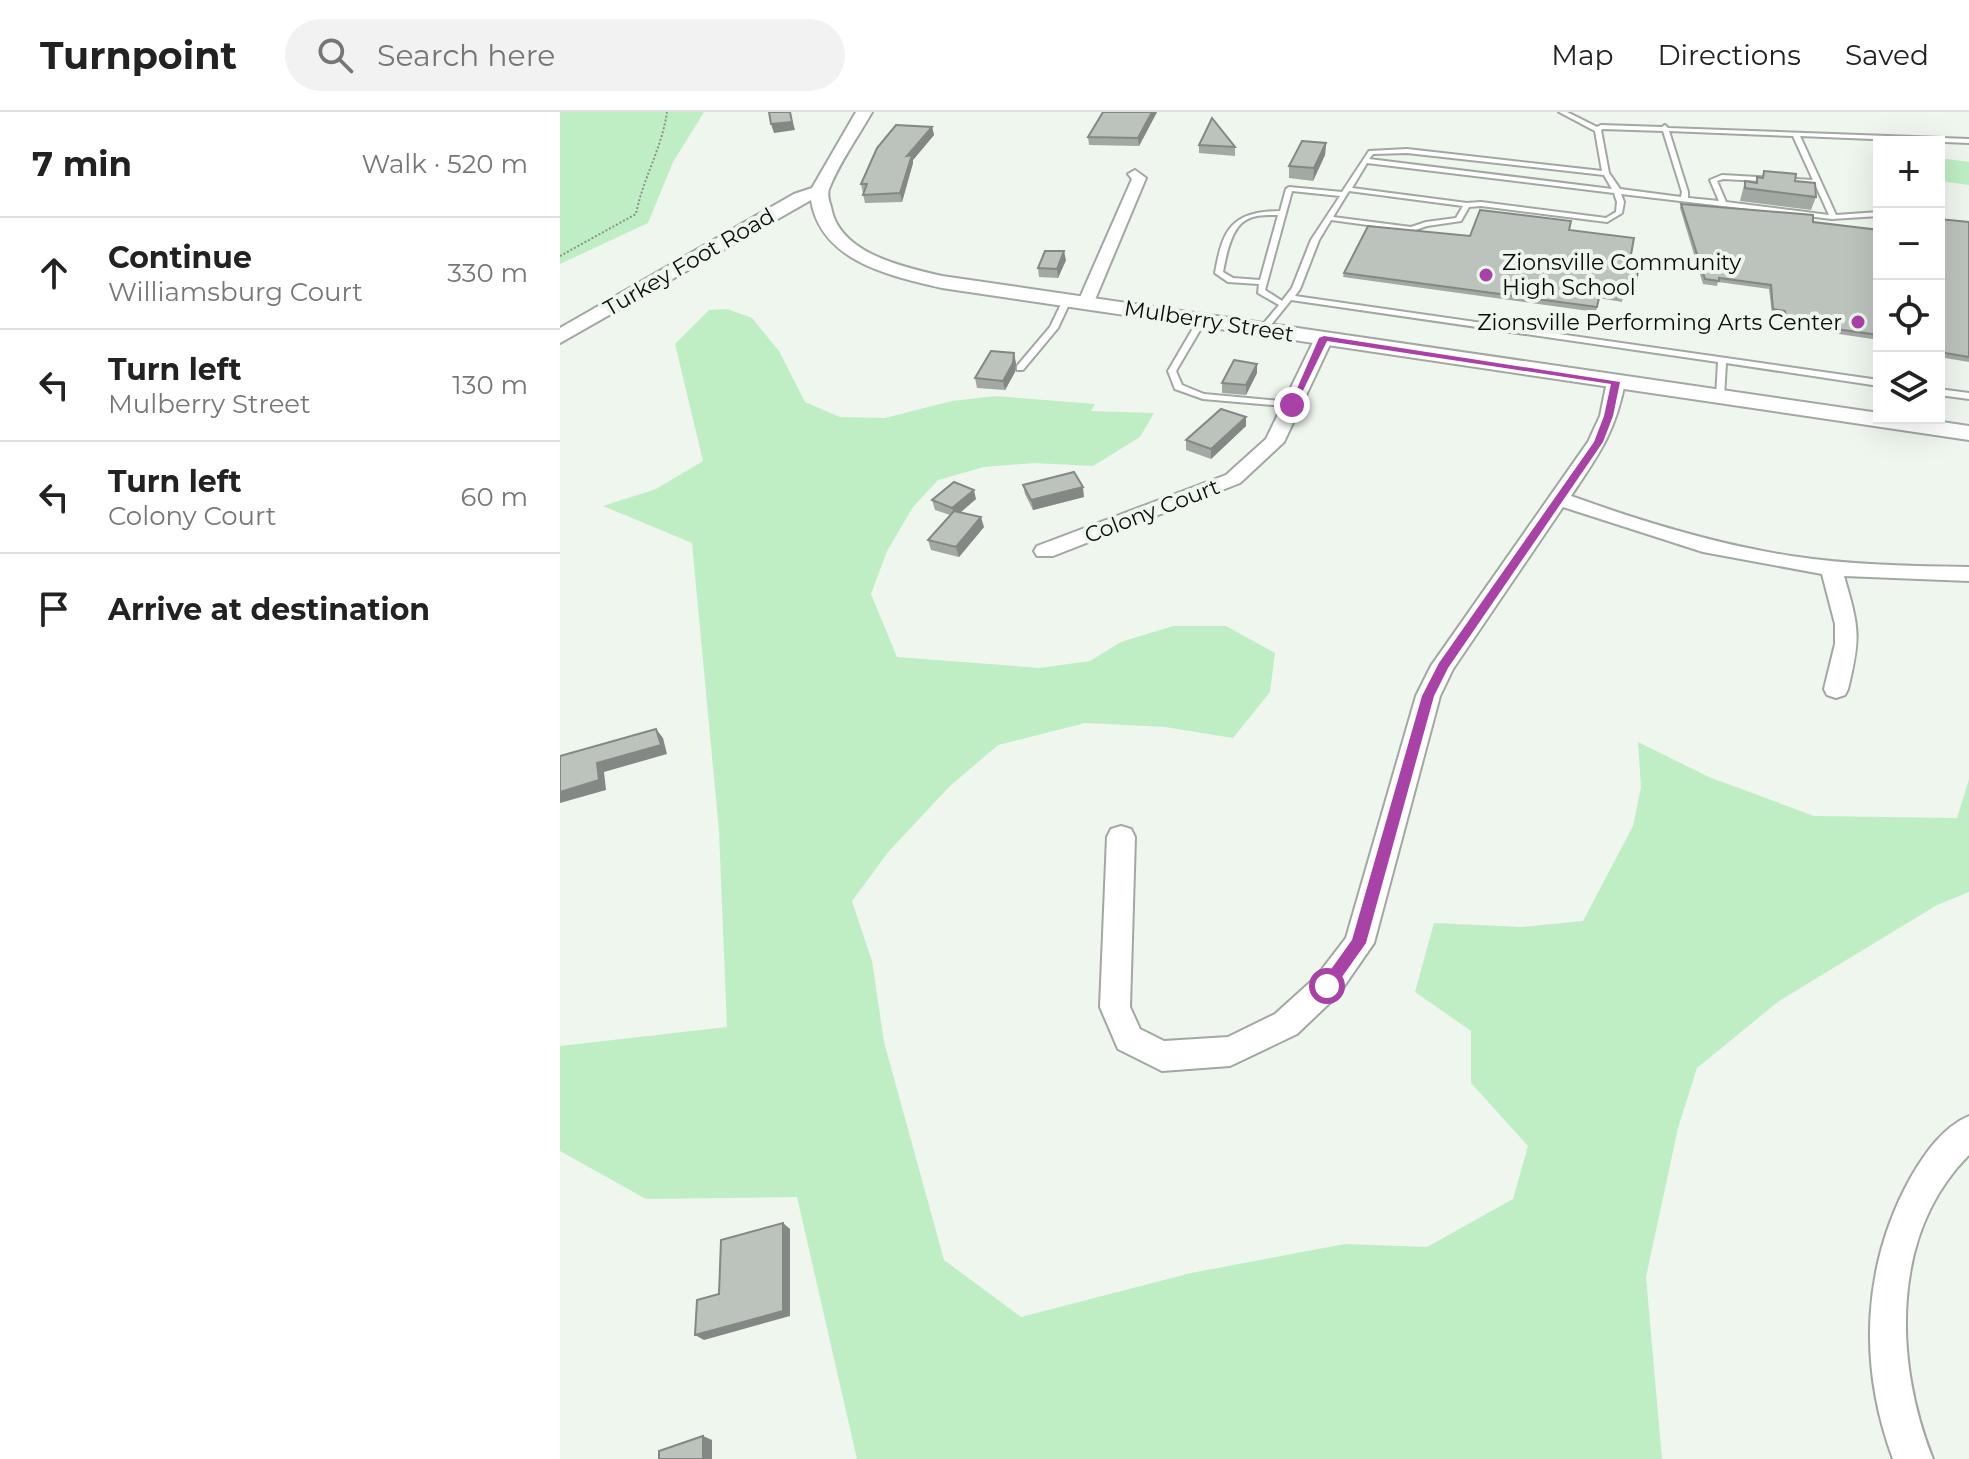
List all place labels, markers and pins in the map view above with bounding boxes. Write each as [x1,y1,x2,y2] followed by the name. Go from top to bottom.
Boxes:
[1502,249,1741,301] place label: Zionsville Community High School
[1477,266,1495,284] marker: Zionsville Community High School
[1477,309,1842,336] place label: Zionsville Performing Arts Center
[1849,313,1867,331] marker: Zionsville Performing Arts Center

